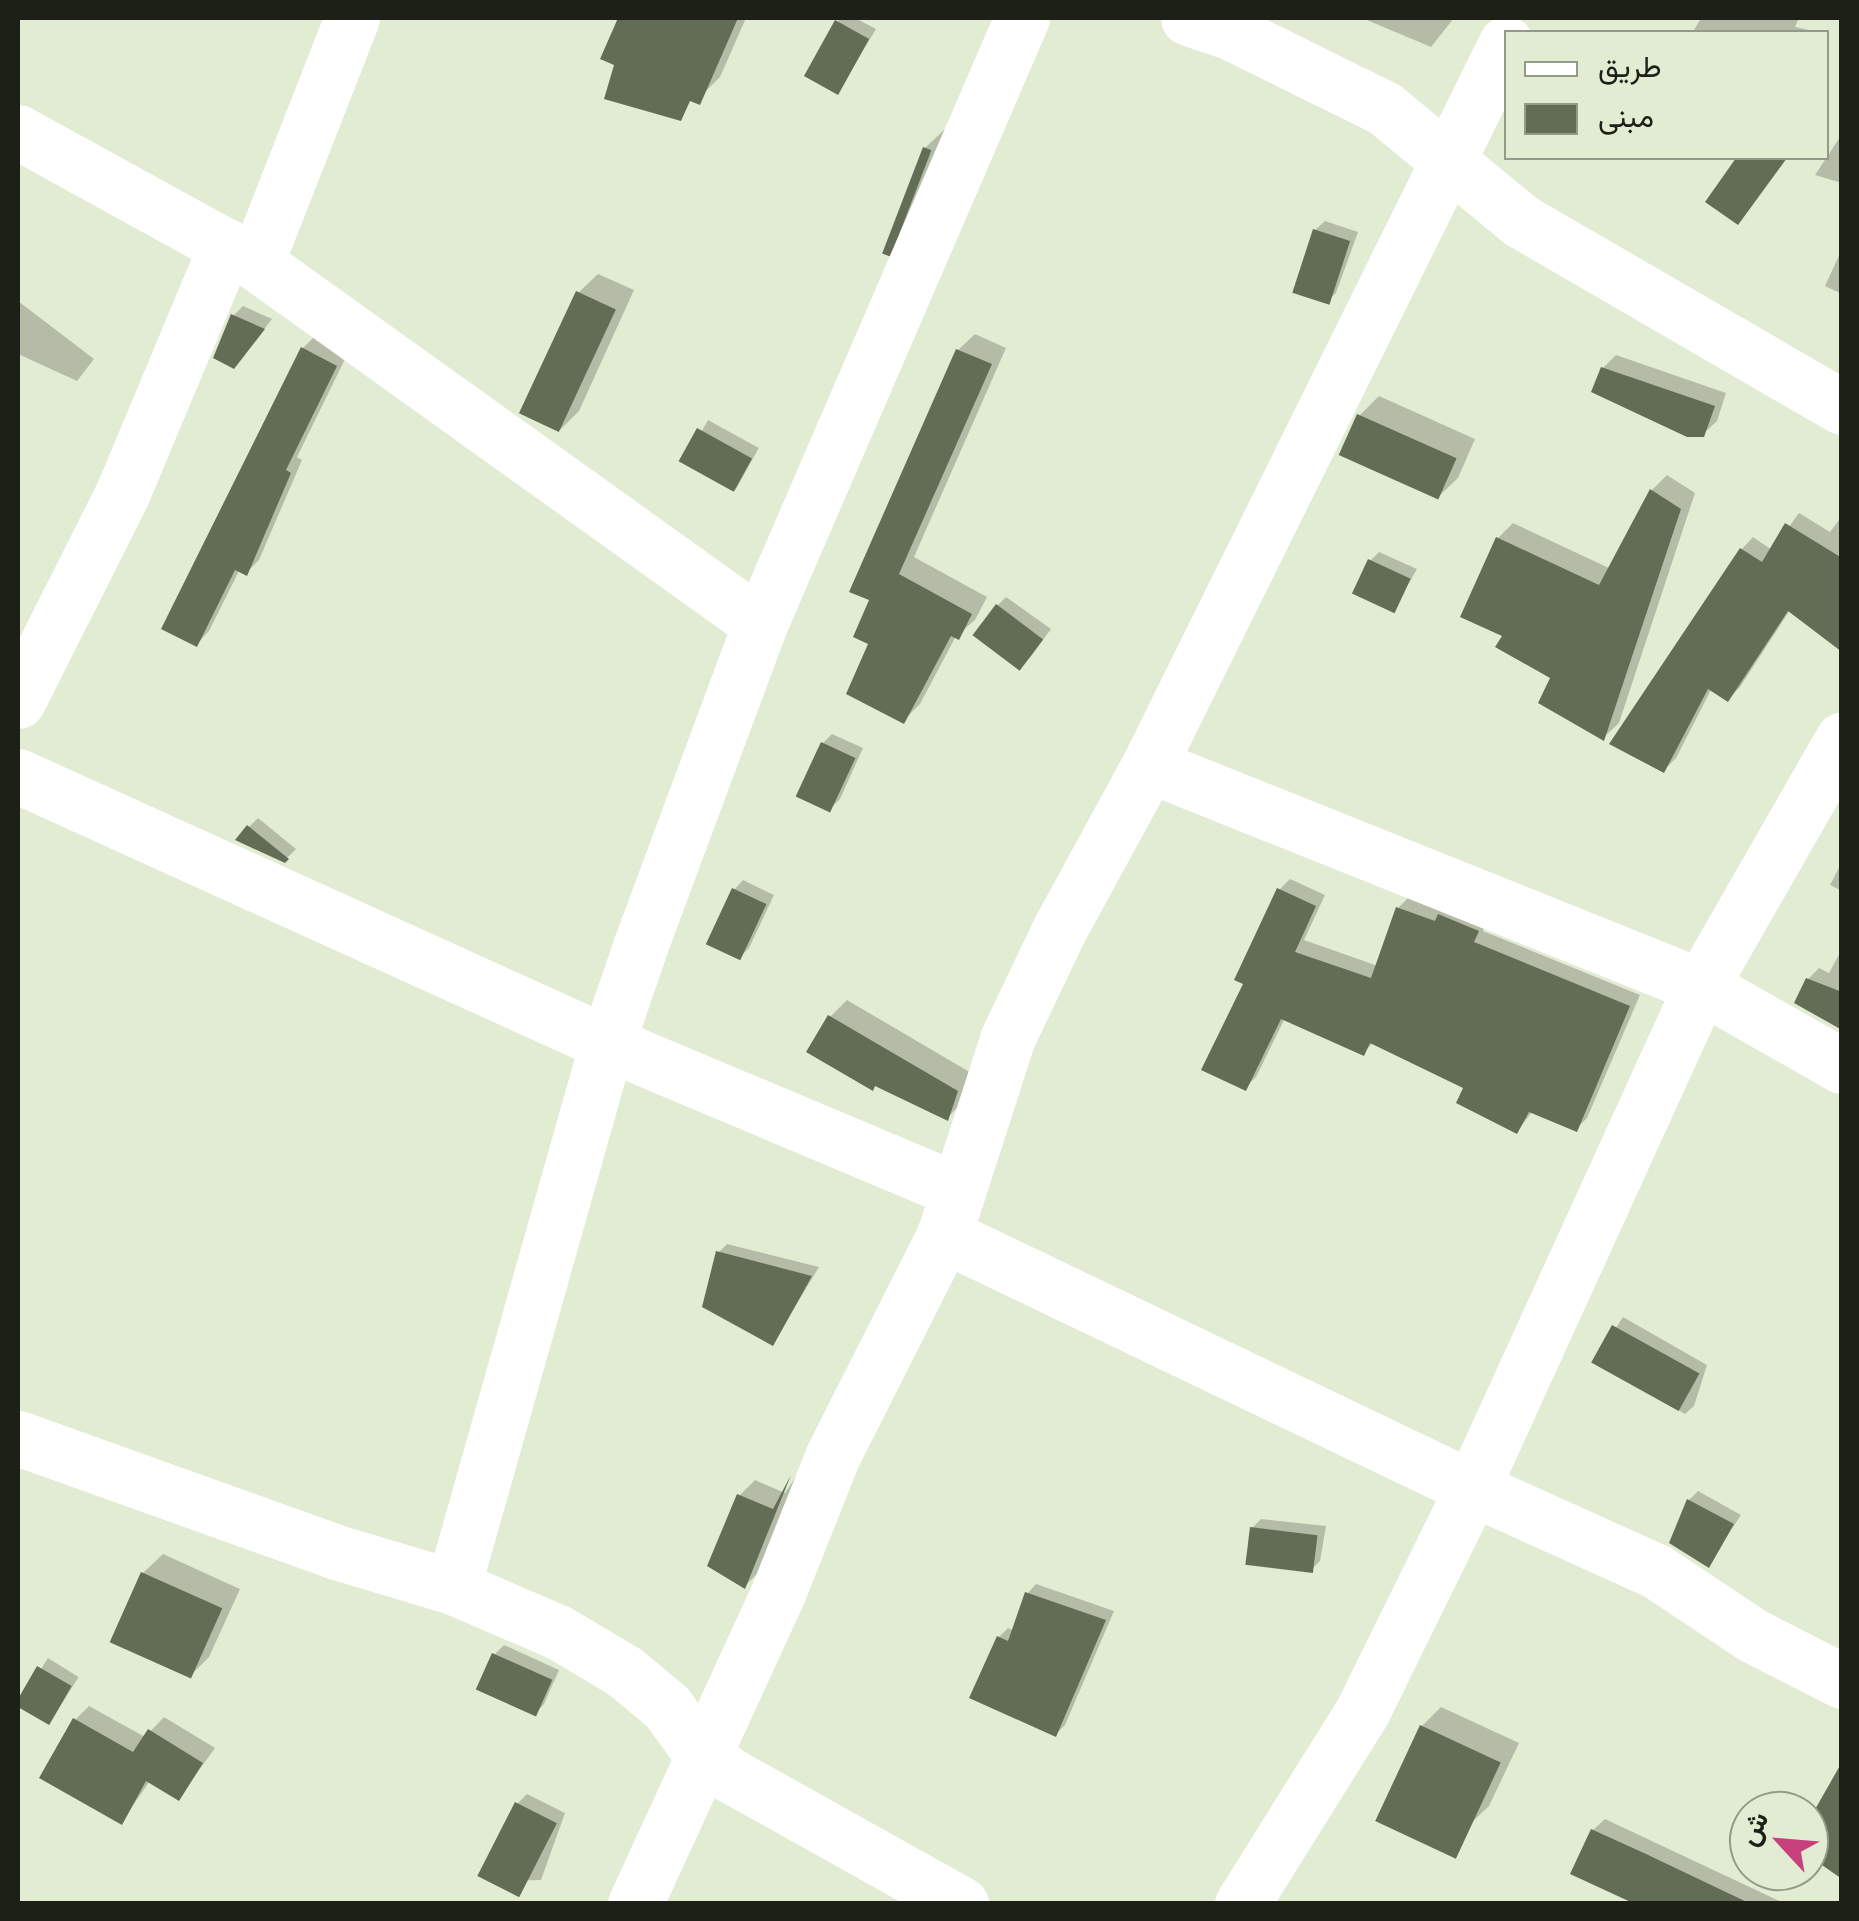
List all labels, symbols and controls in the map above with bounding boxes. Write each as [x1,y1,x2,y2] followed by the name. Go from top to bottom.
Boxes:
[1504,30,1829,160] legend
[1598,49,1662,86] text: طريق
[1598,99,1654,136] text: مبنى
[1729,1791,1829,1891] north arrow
[1731,1806,1776,1851] text: ش

